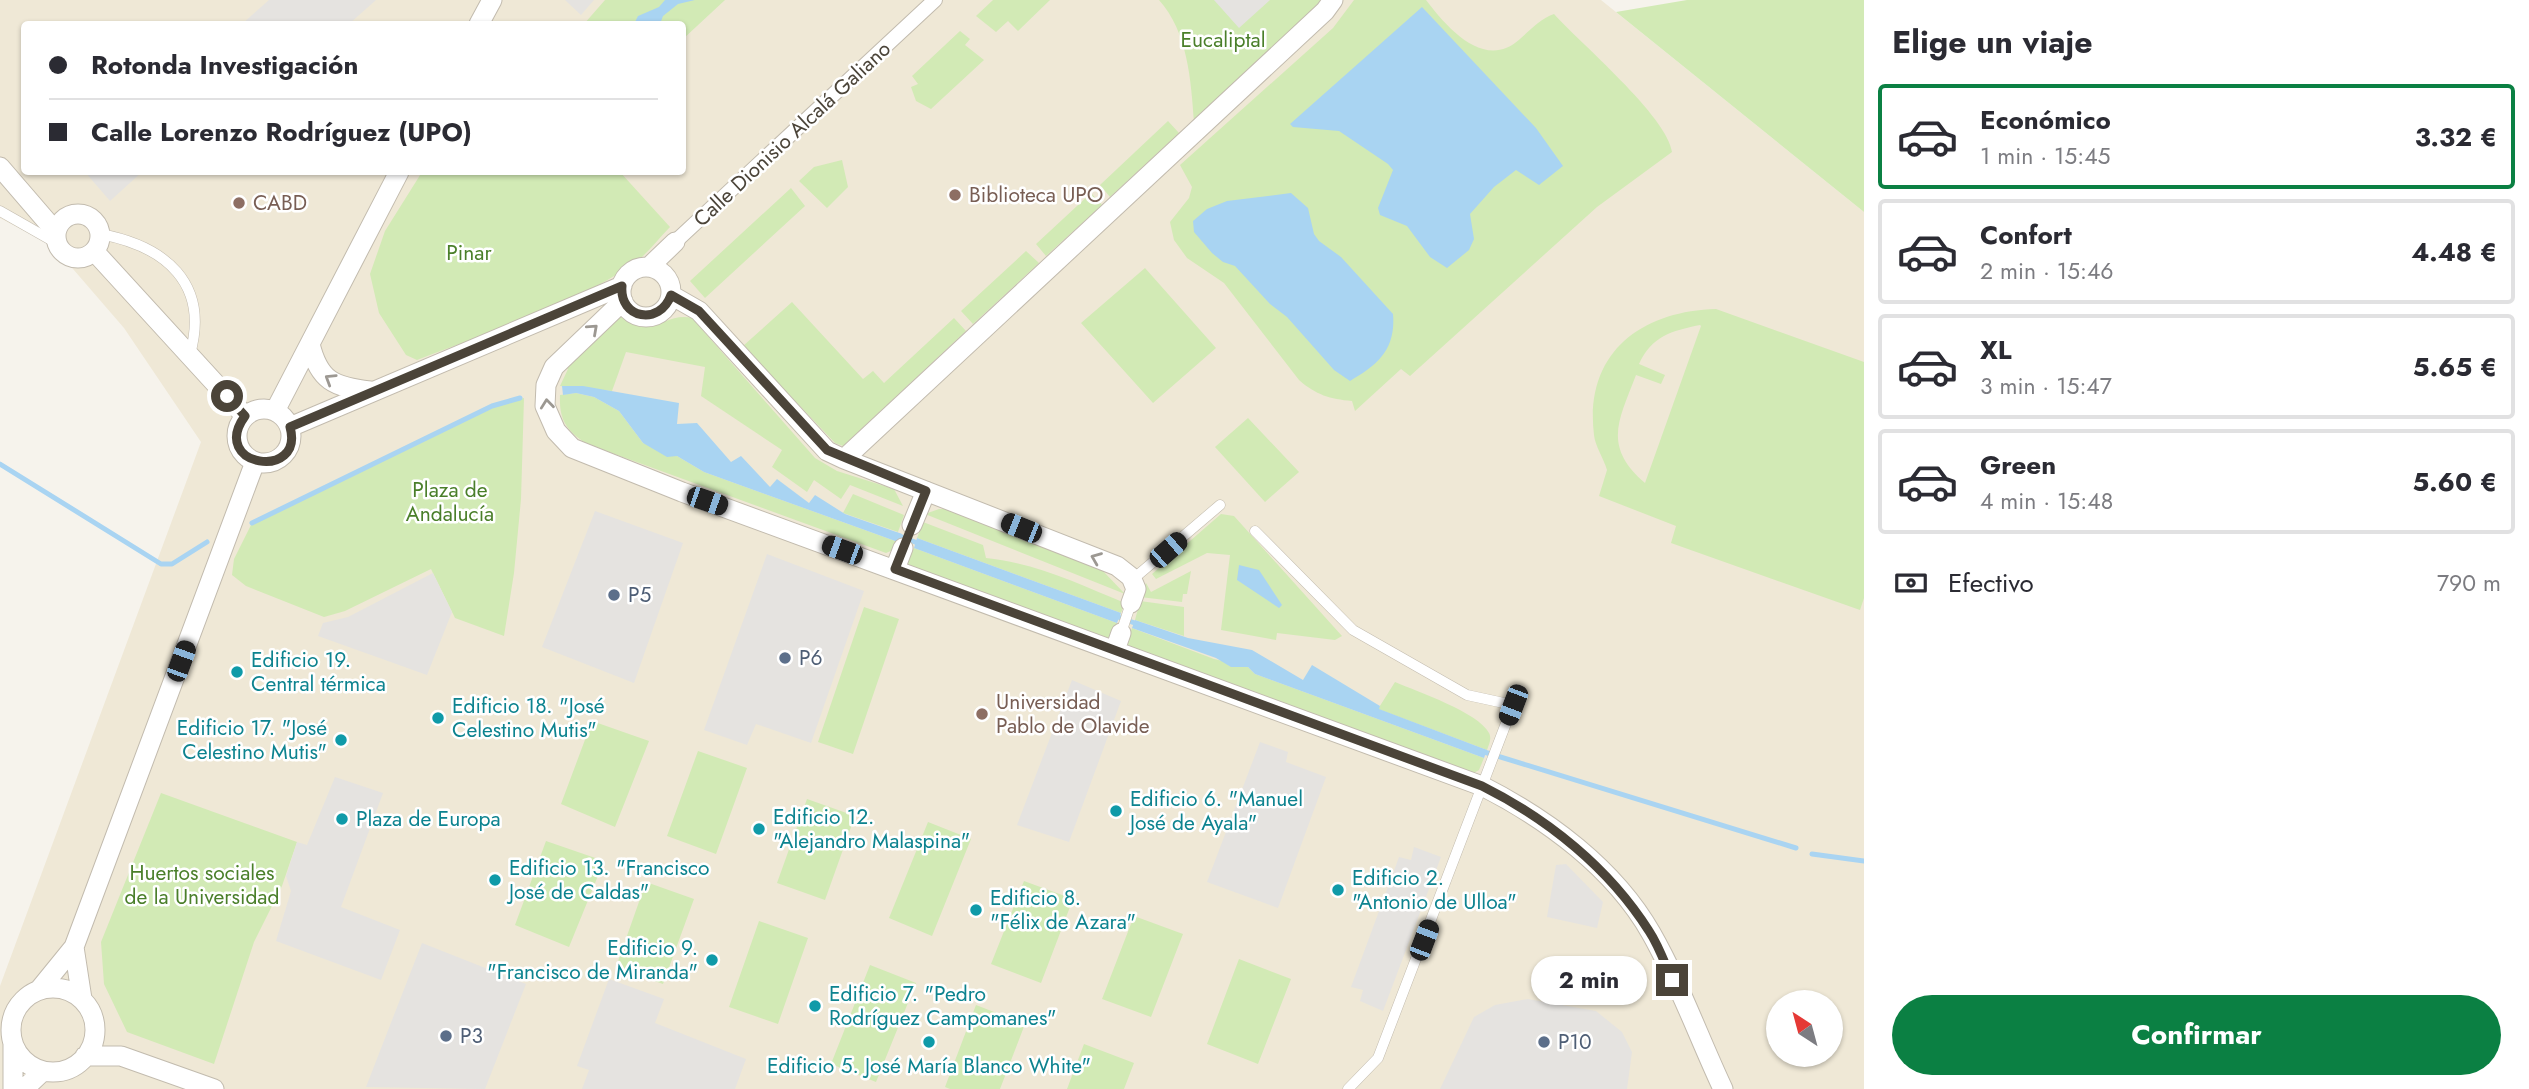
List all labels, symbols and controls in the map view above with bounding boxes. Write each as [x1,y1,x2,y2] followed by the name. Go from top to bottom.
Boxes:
[1892,19,2093,65] text: Elige un viaje
[1181,25,1265,55] park label: Eucaliptal
[687,34,897,234] street label: Calle Dionisio Alcalá Galiano
[91,46,358,84] text: Rotonda Investigación
[1980,101,2111,139] text: Económico
[1896,105,1959,168] icon: car
[91,113,472,151] text: Calle Lorenzo Rodríguez (UPO)
[2415,118,2497,156] text: 3.32 €
[1980,139,2111,173] text: 1 min · 15:45
[969,180,1103,210] place label: Biblioteca UPO
[947,187,963,203] marker: Biblioteca UPO
[253,188,307,218] place label: CABD
[231,195,247,211] marker: CABD
[1980,216,2072,254] text: Confort
[1896,220,1959,283] icon: car
[2411,233,2497,271] text: 4.48 €
[446,238,492,268] park label: Pinar
[1980,254,2114,288] text: 2 min · 15:46
[585,324,598,337] one-way arrow
[1980,331,2012,369] text: XL
[1896,335,1959,398] icon: car
[2413,348,2497,386] text: 5.65 €
[1980,369,2112,403] text: 3 min · 15:47
[325,374,338,387] one-way arrow
[211,380,243,412] route start
[540,398,555,409] one-way arrow
[1980,446,2056,484] text: Green
[1896,450,1959,513] icon: car
[2412,463,2497,501] text: 5.60 €
[406,475,494,529] park label: Plaza de Andalucía
[684,484,731,518] car
[1980,484,2113,518] text: 4 min · 15:48
[998,510,1045,546] car
[1146,528,1191,572] car
[819,533,866,567] car
[1091,552,1103,566] one-way arrow
[1892,564,1930,602] icon: cash
[1948,564,2034,602] text: Efectivo
[2437,566,2501,600] text: 790 m
[628,580,651,610] place label: P5
[606,587,622,603] marker: P5
[164,638,199,684] car
[799,643,823,673] place label: P6
[251,645,386,699] place label: Edificio 19. Central térmica
[777,650,793,666] marker: P6
[229,664,245,680] marker: Edificio 19. Central térmica
[1496,682,1531,728] car
[996,687,1150,741] place label: Universidad Pablo de Olavide
[452,691,605,745] place label: Edificio 18. "José Celestino Mutis"
[974,706,990,722] marker: Universidad Pablo de Olavide
[430,710,446,726] marker: Edificio 18. "José Celestino Mutis"
[177,713,327,767] place label: Edificio 17. "José Celestino Mutis"
[333,732,349,748] marker: Edificio 17. "José Celestino Mutis"
[1127,784,1303,838] place label: Edificio 6. "Manuel José de Ayala"
[773,802,970,856] place label: Edificio 12. "Alejandro Malaspina"
[1108,803,1124,819] marker: Edificio 6. "Manuel José de Ayala"
[356,804,501,834] place label: Plaza de Europa
[334,811,350,827] marker: Plaza de Europa
[751,821,767,837] marker: Edificio 12. "Alejandro Malaspina"
[506,853,710,907] place label: Edificio 13. "Francisco José de Caldas"
[125,858,279,912] park label: Huertos sociales de la Universidad
[1352,863,1517,917] place label: Edificio 2. "Antonio de Ulloa"
[487,872,503,888] marker: Edificio 13. "Francisco José de Caldas"
[1330,882,1346,898] marker: Edificio 2. "Antonio de Ulloa"
[990,883,1136,937] place label: Edificio 8. "Félix de Azara"
[968,902,984,918] marker: Edificio 8. "Félix de Azara"
[1407,917,1442,963] car
[487,933,698,987] place label: Edificio 9. "Francisco de Miranda"
[704,952,720,968] marker: Edificio 9. "Francisco de Miranda"
[1532,956,1648,1004] callout: 2 min
[1559,963,1619,997] text: 2 min
[1656,964,1688,996] route end
[829,979,1057,1033] place label: Edificio 7. "Pedro Rodríguez Campomanes"
[1766,990,1843,1068] north arrow
[1766,990,1843,1067] map controls
[1892,995,2501,1075] button: Confirmar
[807,998,823,1014] marker: Edificio 7. "Pedro Rodríguez Campomanes"
[460,1021,483,1051] place label: P3
[1558,1027,1592,1057] place label: P10
[438,1028,454,1044] marker: P3
[921,1034,937,1050] marker: Edificio 5. José María Blanco White"
[1536,1034,1552,1050] marker: P10
[767,1051,1091,1081] place label: Edificio 5. José María Blanco White"

